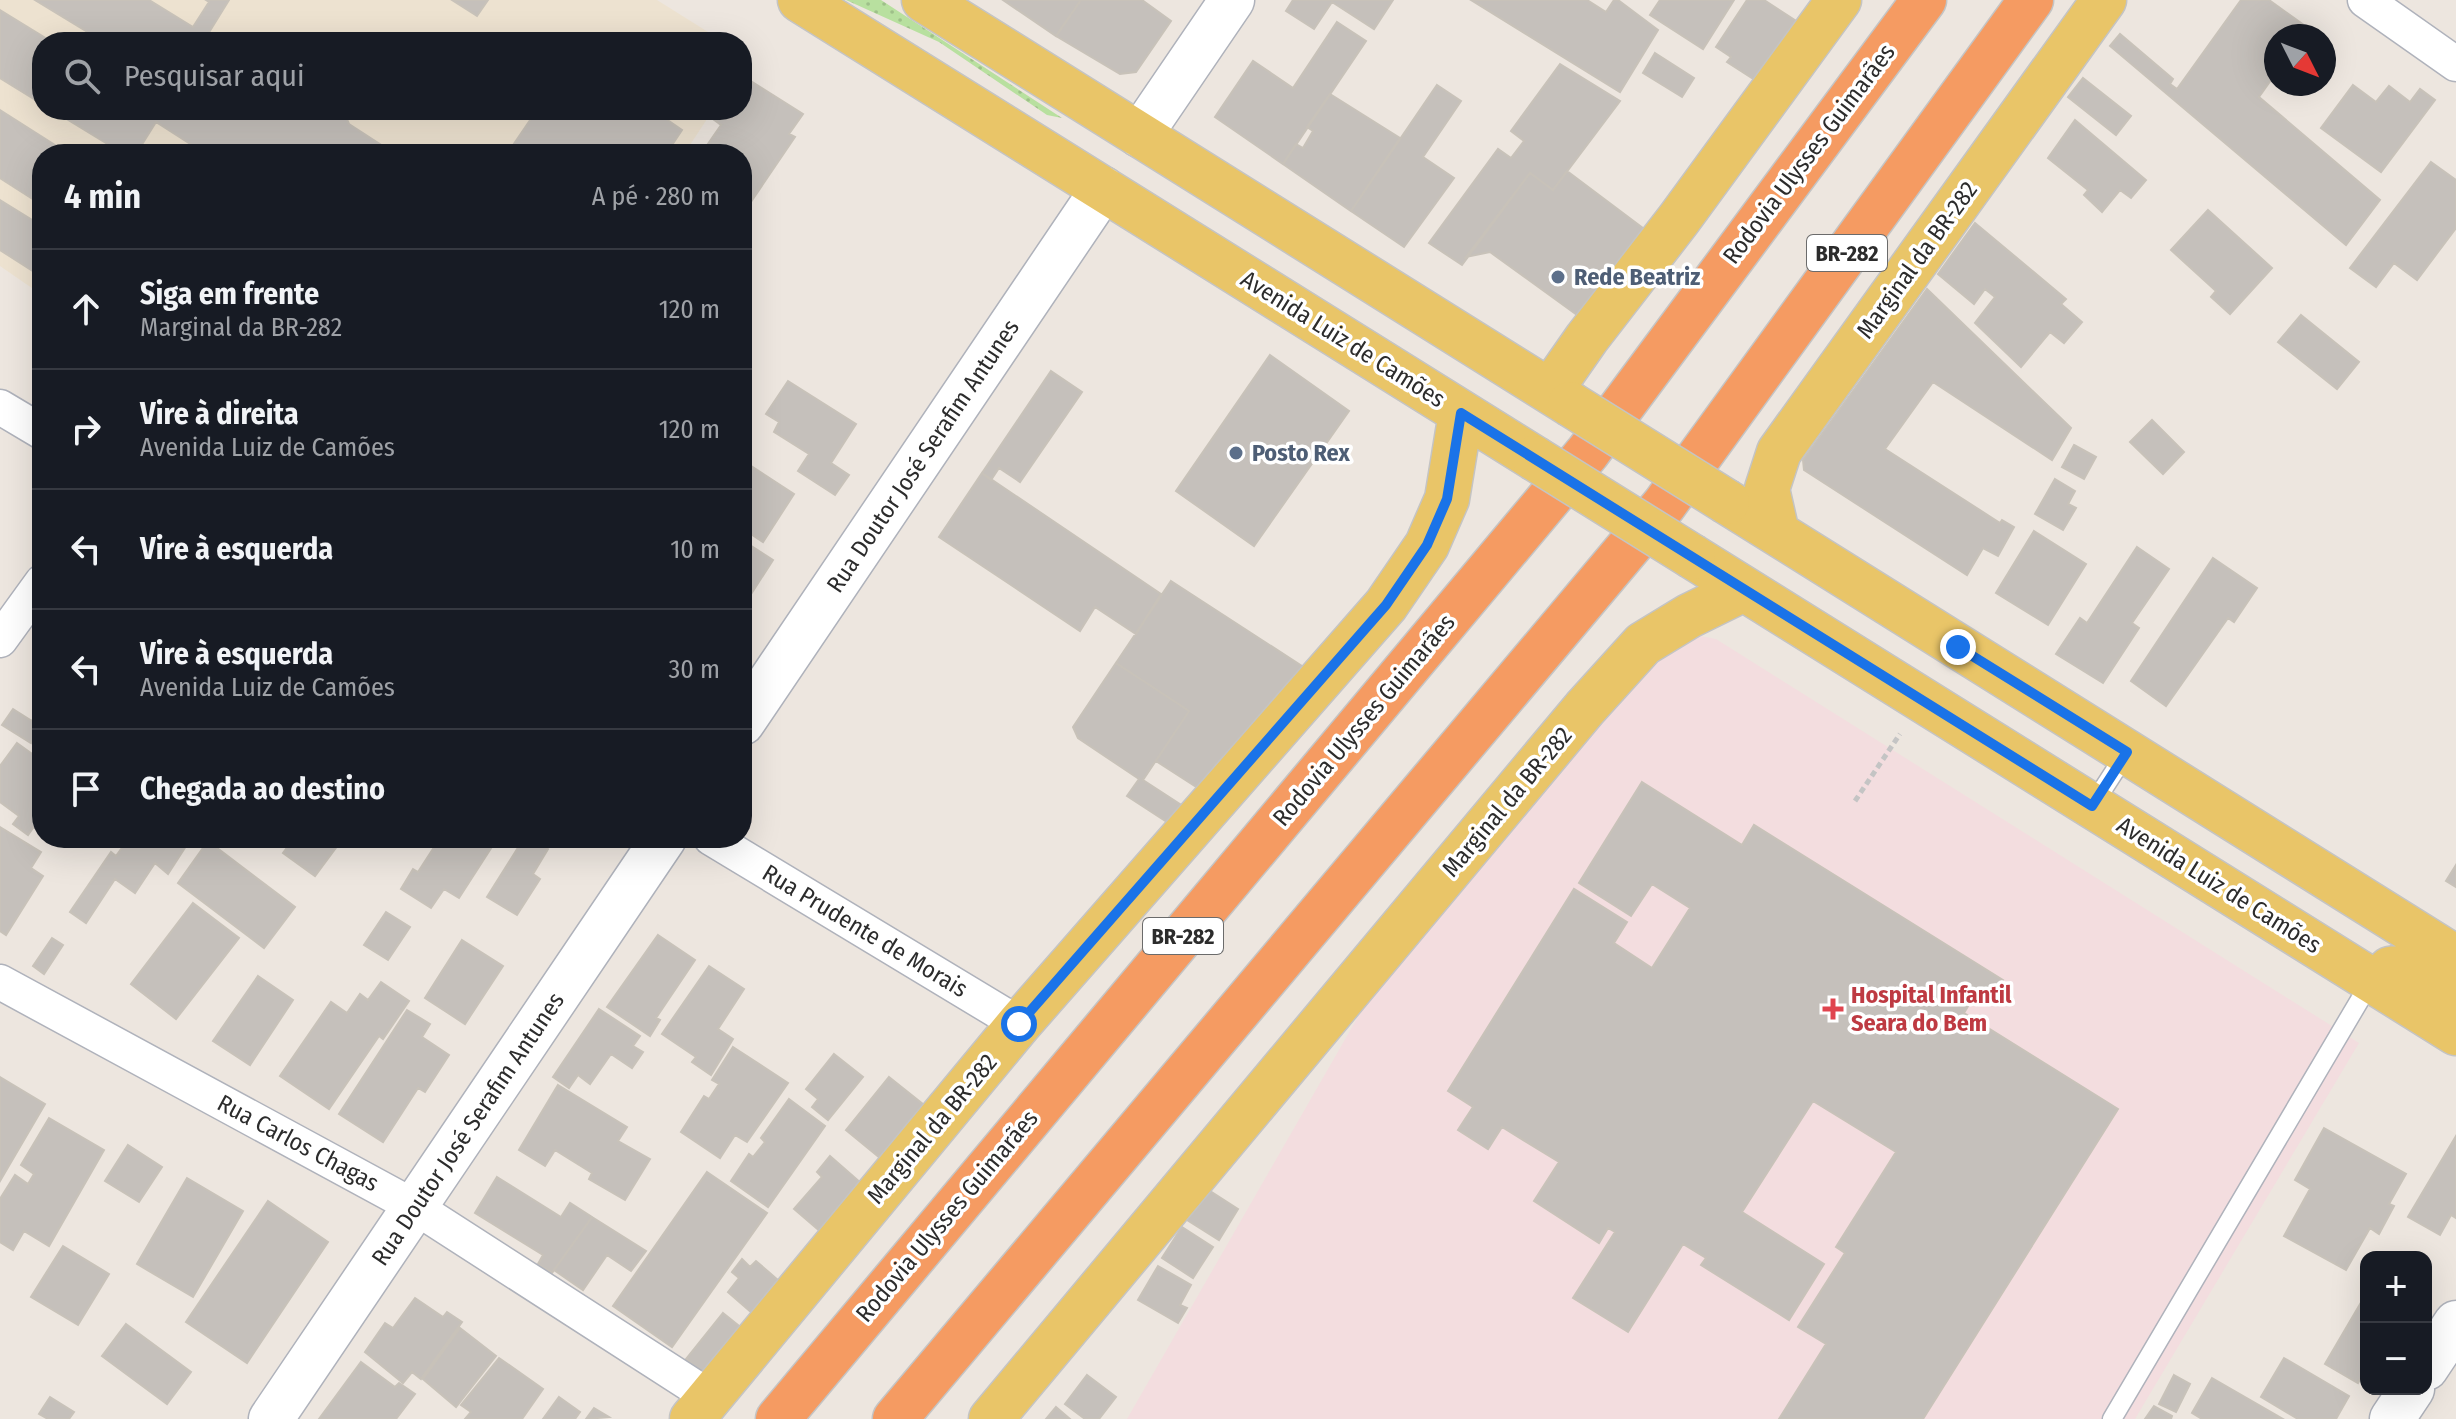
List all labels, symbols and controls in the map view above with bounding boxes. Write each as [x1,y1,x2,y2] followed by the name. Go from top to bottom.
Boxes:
[2264,24,2336,96] north arrow
[32,32,752,120] search box
[1717,39,1901,269] street label: Rodovia Ulysses Guimarães
[60,54,104,98] icon: search
[124,58,305,94] text: Pesquisar aqui
[64,176,141,217] text: 4 min
[1851,176,1983,344] street label: Marginal da BR-282
[592,181,720,212] text: A pé · 280 m
[1807,235,1887,271] road number: BR-282
[1574,263,1700,291] place label: Rede Beatriz
[1236,265,1450,413] street label: Avenida Luiz de Camões
[1549,268,1567,286] marker: Rede Beatriz
[140,276,319,312] text: Siga em frente
[64,287,108,331] icon: ahead
[659,294,720,325] text: 120 m
[140,312,342,343] text: Marginal da BR-282
[821,314,1025,598] street label: Rua Doutor José Serafim Antunes
[140,396,299,432] text: Vire à direita
[64,407,108,451] icon: right
[659,414,720,445] text: 120 m
[140,432,395,463] text: Avenida Luiz de Camões
[1252,439,1350,467] place label: Posto Rex
[1227,444,1245,462] marker: Posto Rex
[64,527,108,571] icon: left
[140,531,333,567] text: Vire à esquerda
[670,534,720,565] text: 10 m
[1267,608,1461,832] street label: Rodovia Ulysses Guimarães
[1940,629,1976,665] route end
[140,636,333,672] text: Vire à esquerda
[64,647,108,691] icon: left
[669,654,720,685] text: 30 m
[140,672,395,703] text: Avenida Luiz de Camões
[1436,722,1578,882] street label: Marginal da BR-282
[64,767,108,811] icon: arrive
[140,771,385,807] text: Chegada ao destino
[2112,811,2326,959] street label: Avenida Luiz de Camões
[757,859,973,1003] street label: Rua Prudente de Morais
[1143,918,1223,954] road number: BR-282
[1851,981,2012,1037] place label: Hospital Infantil Seara do Bem
[366,987,570,1271] street label: Rua Doutor José Serafim Antunes
[1822,998,1844,1020] marker: Hospital Infantil Seara do Bem
[1001,1006,1037,1042] route start
[861,1049,1003,1209] street label: Marginal da BR-282
[213,1089,383,1197] street label: Rua Carlos Chagas
[850,1104,1044,1328] street label: Rodovia Ulysses Guimarães
[2360,1251,2432,1395] map controls
[2360,1251,2432,1323] button: +
[2360,1323,2432,1395] button: −

